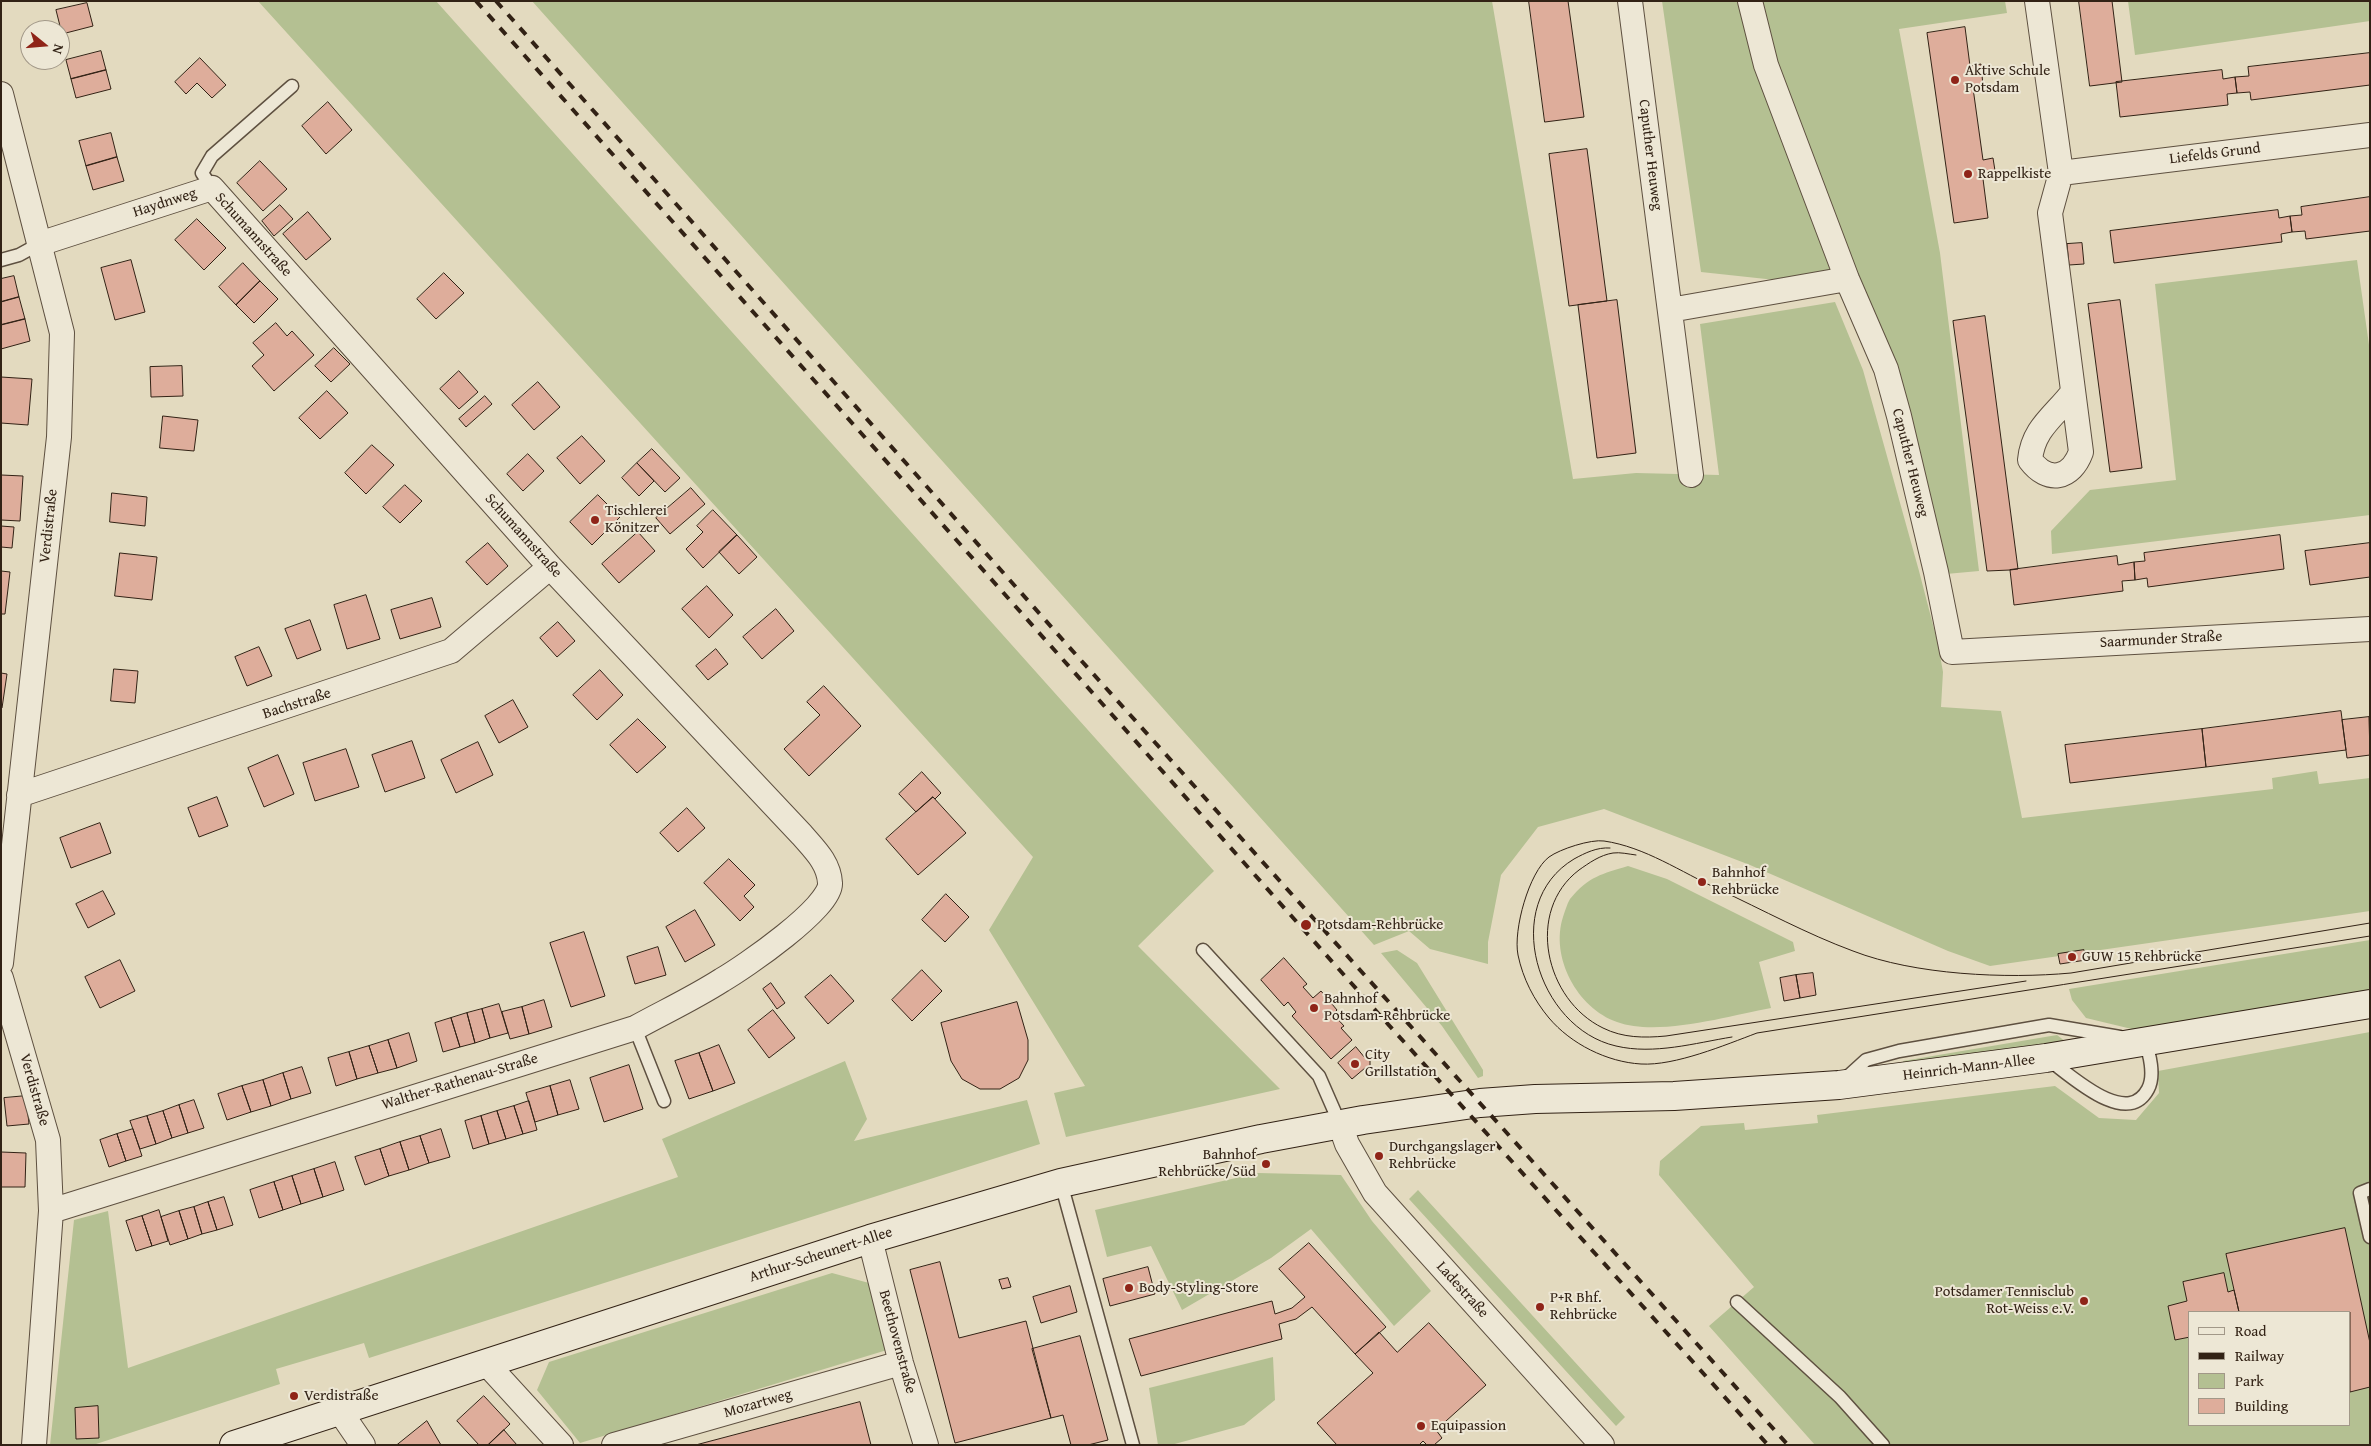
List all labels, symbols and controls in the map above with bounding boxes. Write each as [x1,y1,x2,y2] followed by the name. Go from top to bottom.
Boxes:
[20,20,70,70] north arrow
[47,42,69,56] text: N
[1965,62,2050,97] place label: Aktive Schule Potsdam
[1949,74,1961,86] marker: Aktive Schule Potsdam
[1634,98,1666,212] street label: Caputher Heuweg
[2169,139,2261,169] street label: Liefelds Grund
[1978,165,2051,183] place label: Rappelkiste
[1962,168,1974,180] marker: Rappelkiste
[131,184,199,222] street label: Haydnweg
[211,189,295,281] street label: Schumannstraße
[1888,407,1932,519] street label: Caputher Heuweg
[36,488,62,564] street label: Verdistraße
[481,490,565,582] street label: Schumannstraße
[605,502,667,537] place label: Tischlerei Könitzer
[589,514,601,526] marker: Tischlerei Könitzer
[2099,628,2223,652] street label: Saarmunder Straße
[261,685,333,723] street label: Bachstraße
[1712,864,1779,899] place label: Bahnhof Rehbrücke
[1696,876,1708,888] marker: Bahnhof Rehbrücke
[1317,916,1443,934] place label: Potsdam-Rehbrücke
[1299,918,1313,932] marker: Potsdam-Rehbrücke
[2082,948,2201,966] place label: GUW 15 Rehbrücke
[2066,951,2078,963] marker: GUW 15 Rehbrücke
[1324,990,1450,1025] place label: Bahnhof Potsdam-Rehbrücke
[1308,1002,1320,1014] marker: Bahnhof Potsdam-Rehbrücke
[1365,1046,1437,1081] place label: City Grillstation
[380,1050,540,1114] street label: Walther-Rathenau-Straße
[1902,1051,2036,1085] street label: Heinrich-Mann-Allee
[15,1052,53,1128] street label: Verdistraße
[1349,1058,1361,1070] marker: City Grillstation
[1389,1138,1495,1173] place label: Durchgangslager Rehbrücke
[1159,1146,1256,1181] place label: Bahnhof Rehbrücke/Süd
[1373,1150,1385,1162] marker: Durchgangslager Rehbrücke
[1260,1158,1272,1170] marker: Bahnhof Rehbrücke/Süd
[747,1223,895,1287] street label: Arthur-Scheunert-Allee
[1432,1258,1492,1322] street label: Ladestraße
[1139,1279,1259,1297] place label: Body-Styling-Store
[1123,1282,1135,1294] marker: Body-Styling-Store
[1935,1283,2074,1318] place label: Potsdamer Tennisclub Rot-Weiss e.V.
[875,1288,919,1396] street label: Beethovenstraße
[1550,1289,1617,1324] place label: P+R Bhf. Rehbrücke
[2078,1295,2090,1307] marker: Potsdamer Tennisclub Rot-Weiss e.V.
[1534,1301,1546,1313] marker: P+R Bhf. Rehbrücke
[2188,1311,2351,1426] legend
[2235,1320,2266,1341] text: Road
[2235,1345,2284,1366] text: Railway
[2235,1370,2264,1391] text: Park
[722,1386,794,1422] street label: Mozartweg
[304,1387,378,1405] place label: Verdistraße
[288,1390,300,1402] marker: Verdistraße
[2235,1395,2288,1416] text: Building
[1431,1417,1506,1435] place label: Equipassion
[1415,1420,1427,1432] marker: Equipassion

